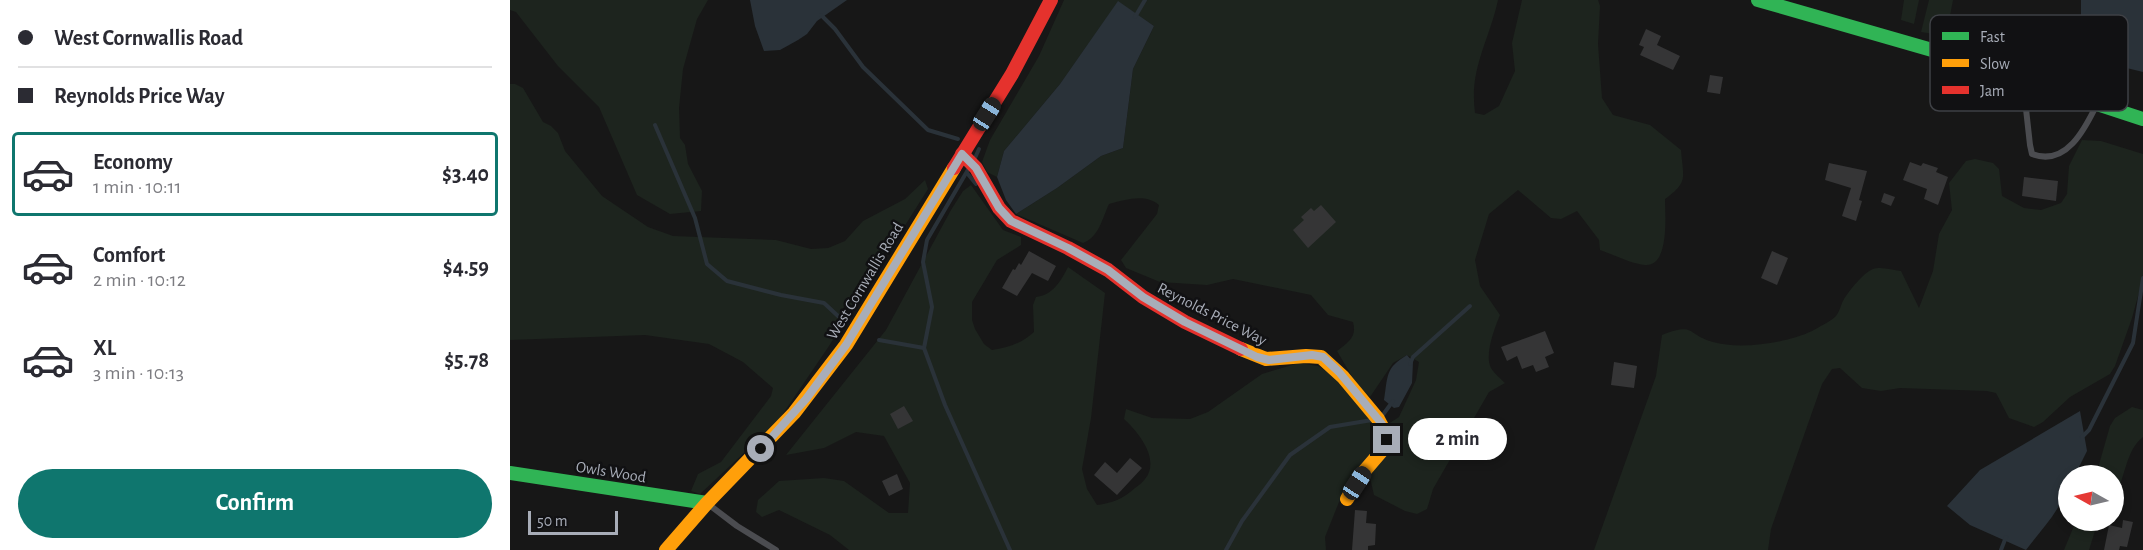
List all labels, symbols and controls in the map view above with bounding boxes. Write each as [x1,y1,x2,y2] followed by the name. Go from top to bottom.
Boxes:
[1930,15,2128,111] legend
[54,27,243,49] text: West Cornwallis Road
[1980,29,2005,45] text: Fast
[1980,56,2010,72] text: Slow
[1980,83,2005,99] text: Jam
[54,85,225,107] text: Reynolds Price Way
[970,94,1004,134] car
[21,147,75,201] icon: car
[93,151,173,173] text: Economy
[442,163,489,185] text: $3.40
[93,177,181,197] text: 1 min · 10:11
[824,220,906,342] street label: West Cornwallis Road
[21,240,75,294] icon: car
[93,244,165,266] text: Comfort
[443,256,489,278] text: $4.59
[93,270,186,290] text: 2 min · 10:12
[1154,280,1269,349] street label: Reynolds Price Way
[21,333,75,387] icon: car
[93,337,116,359] text: XL
[444,349,489,371] text: $5.78
[93,363,184,383] text: 3 min · 10:13
[1408,419,1507,461] callout: 2 min
[1373,426,1400,453] route end
[1435,429,1480,449] text: 2 min
[747,435,774,462] route start
[575,459,647,485] street label: Owls Wood
[1340,463,1374,503] car
[2058,465,2124,531] north arrow
[2058,465,2124,531] map controls
[18,469,492,538] button: Confirm
[528,508,618,536] scale bar
[537,513,568,529] text: 50 m

